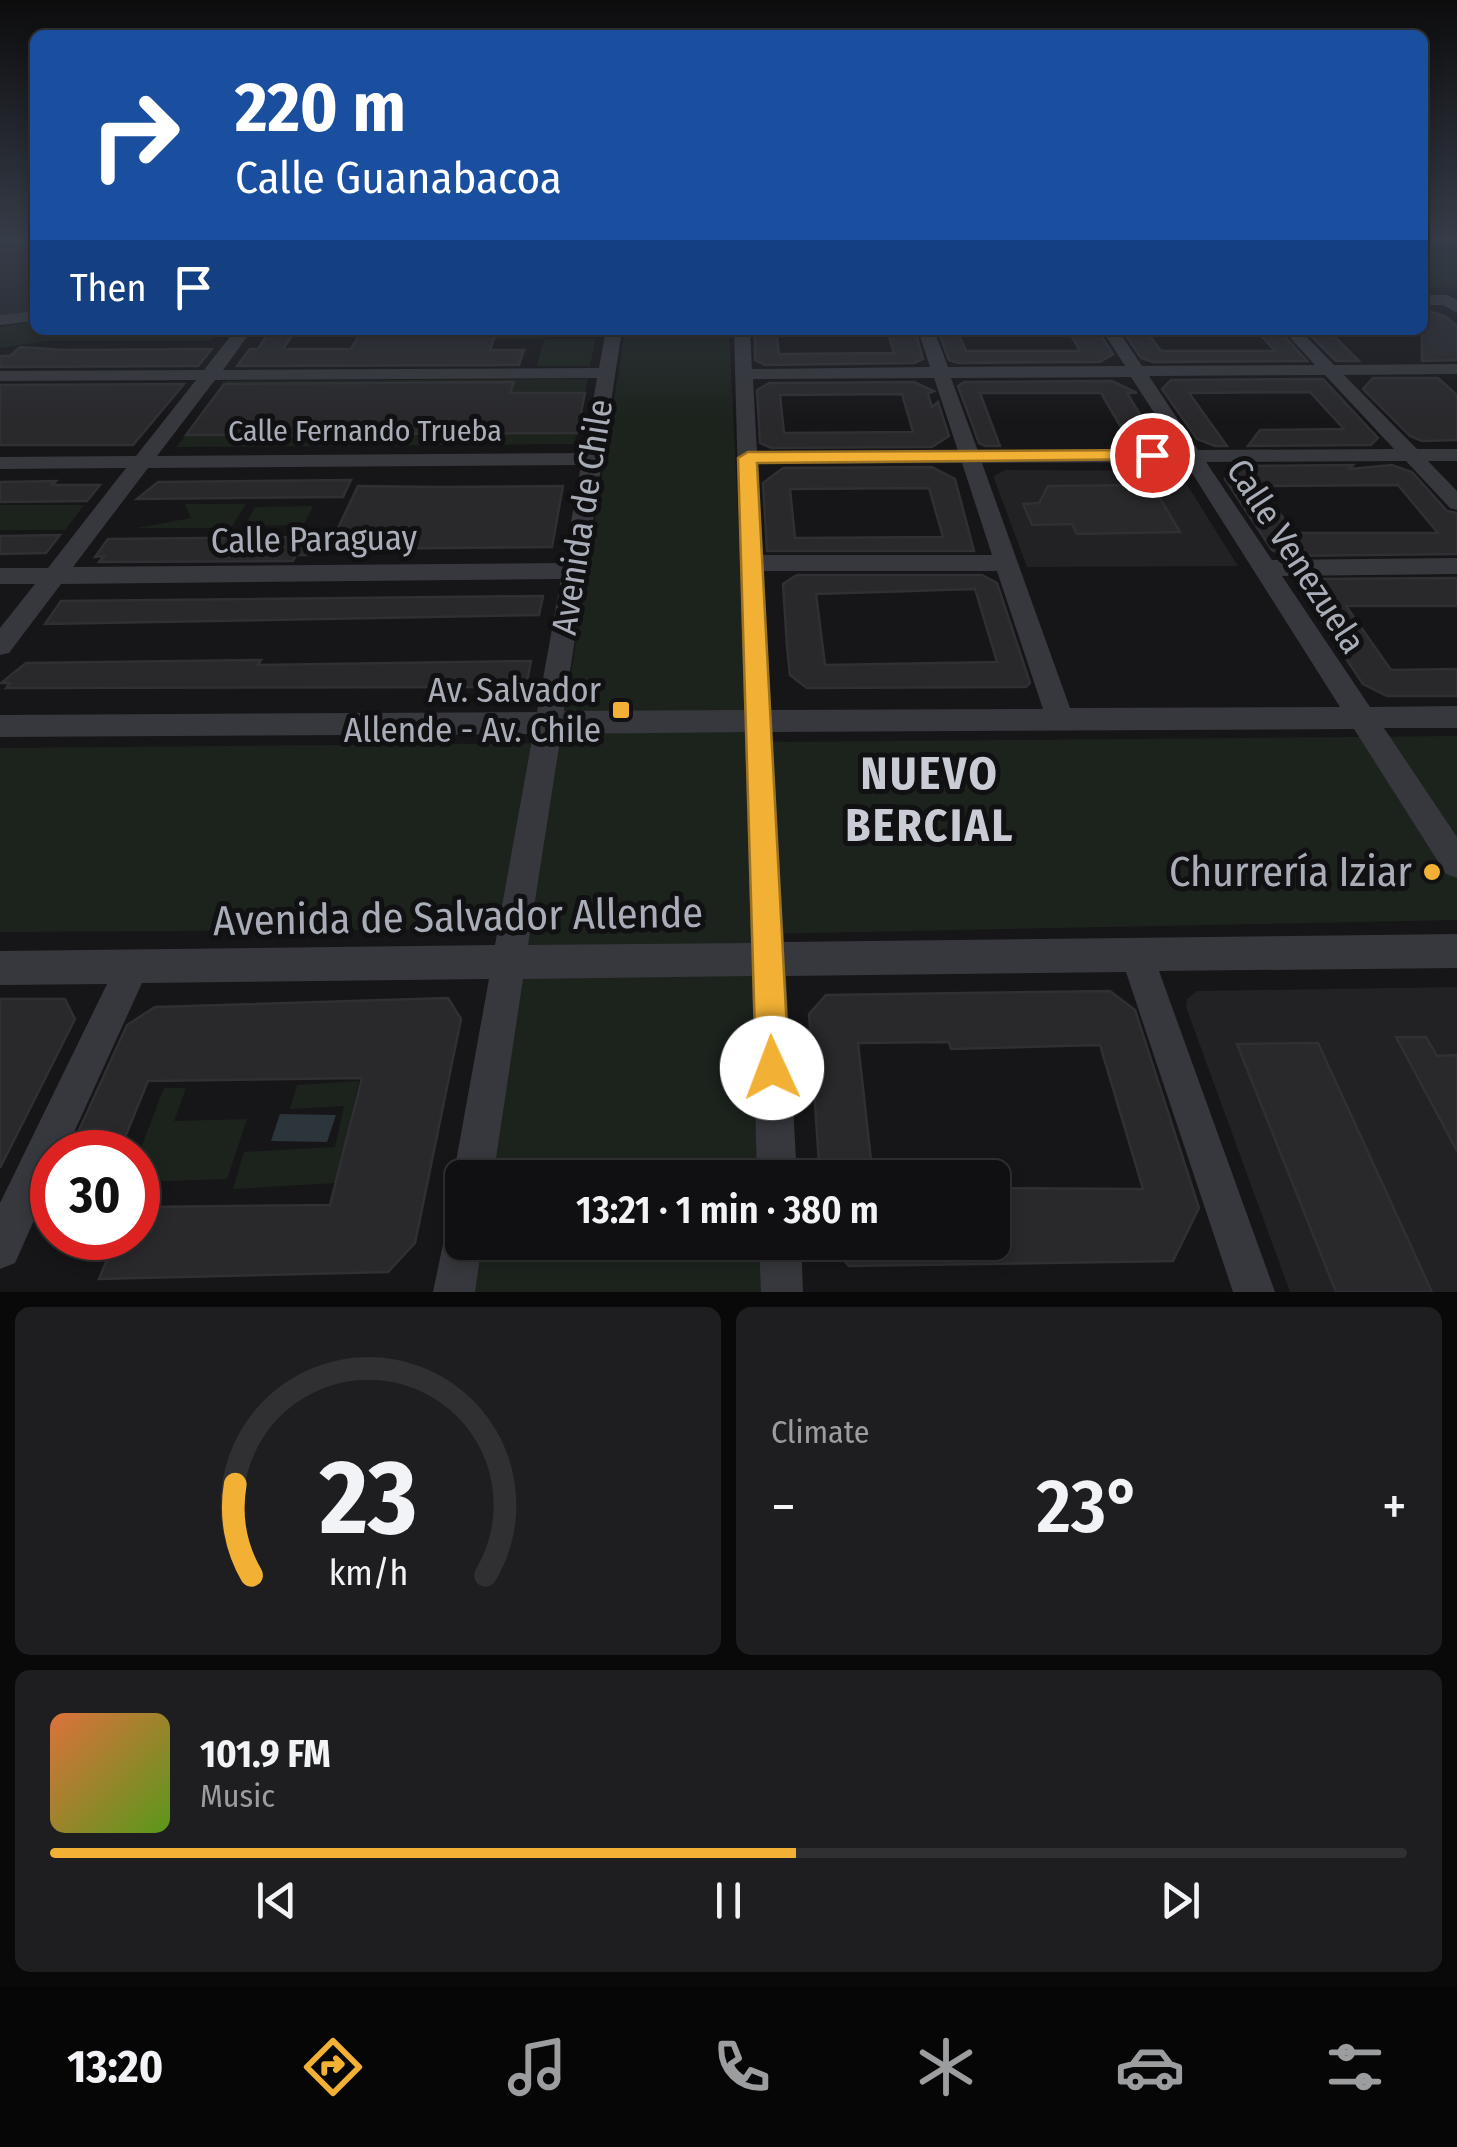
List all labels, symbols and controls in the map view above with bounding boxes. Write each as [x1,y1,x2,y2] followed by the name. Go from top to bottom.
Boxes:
[235,66,406,150] text: 220 m
[70,70,200,200] icon: right
[235,151,562,205] text: Calle Guanabacoa
[166,260,221,315] icon: arrive
[70,265,146,311] text: Then
[543,396,621,638] street label: Avenida de Chile
[228,413,502,449] street label: Calle Fernando Trueba
[1110,413,1195,498] pin
[1125,428,1180,483] icon: arrive
[1218,451,1374,661] street label: Calle Venezuela
[211,516,418,562] street label: Calle Paraguay
[344,669,601,751] place label: Av. Salvador Allende - Av. Chile
[610,699,632,721] marker: Av. Salvador Allende - Av. Chile
[845,747,1015,853] district label: NUEVO BERCIAL
[1169,847,1412,897] place label: Churrería Iziar
[1421,861,1443,883] marker: Churrería Iziar
[213,888,703,946] street label: Avenida de Salvador Allende
[720,1016,824,1120] position arrow
[30,1130,160,1260] speed limit sign: 30
[576,1187,879,1233] text: 13:21 · 1 min · 380 m
[771,1413,870,1451] text: Climate
[318,1436,417,1561] text: 23
[1037,1462,1141,1552] text: 23°
[771,1474,796,1540] text: −
[1382,1474,1407,1540] text: +
[328,1552,408,1594] text: km/h
[200,1731,331,1777] text: 101.9 FM
[200,1777,275,1815] text: Music
[249,1873,304,1928] icon: previous
[701,1873,756,1928] icon: pause
[1153,1873,1208,1928] icon: next
[298,2032,368,2102] icon: directions
[502,2032,572,2102] icon: music
[707,2032,777,2102] icon: phone
[911,2032,981,2102] icon: climate
[1115,2032,1185,2102] icon: car
[1320,2032,1390,2102] icon: filters
[67,2040,163,2094] text: 13:20

